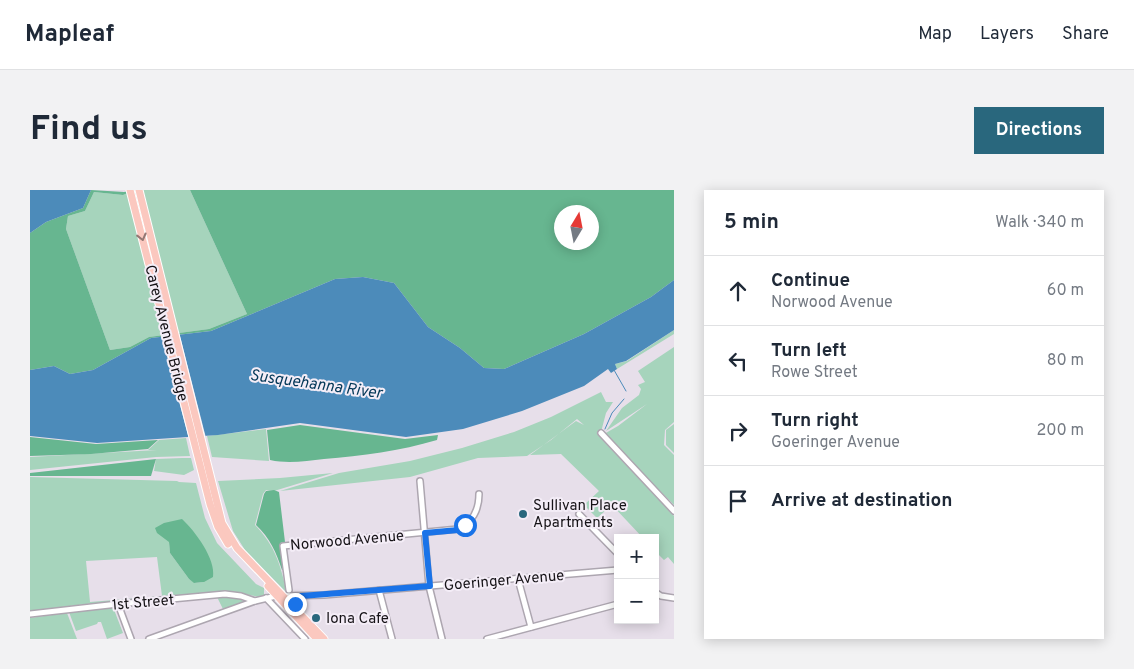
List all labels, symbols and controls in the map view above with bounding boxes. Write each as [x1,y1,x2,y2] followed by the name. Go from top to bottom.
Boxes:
[25,20,114,50] text: Mapleaf
[918,23,952,46] text: Map
[980,23,1034,46] text: Layers
[1062,23,1109,46] text: Share
[974,107,1104,154] button: Directions
[30,108,148,152] text: Find us
[554,205,599,250] north arrow
[724,209,779,236] text: 5 min
[995,213,1084,233] text: Walk · 340 m
[136,233,147,242] one-way arrow
[139,263,192,404] street label: Carey Avenue Bridge
[771,269,850,293] text: Continue
[724,277,752,305] icon: ahead
[1047,281,1084,301] text: 60 m
[771,293,893,313] text: Norwood Avenue
[771,339,847,363] text: Turn left
[724,347,752,375] icon: left
[1047,351,1084,371] text: 80 m
[771,363,858,383] text: Rowe Street
[248,366,385,404] water label: Susquehanna River
[771,409,859,433] text: Turn right
[724,417,752,445] icon: right
[1036,421,1084,441] text: 200 m
[771,433,900,453] text: Goeringer Avenue
[724,487,752,515] icon: arrive
[771,489,952,513] text: Arrive at destination
[533,497,627,533] place label: Sullivan Place Apartments
[517,508,529,520] marker: Sullivan Place Apartments
[454,514,477,537] route start
[289,527,405,556] street label: Norwood Avenue
[614,534,659,624] map controls
[614,534,659,579] button: +
[443,567,565,596] street label: Goeringer Avenue
[614,579,659,624] button: −
[111,591,175,616] street label: 1st Street
[284,593,307,616] route end
[326,610,389,629] place label: Iona Cafe
[310,612,322,624] marker: Iona Cafe

